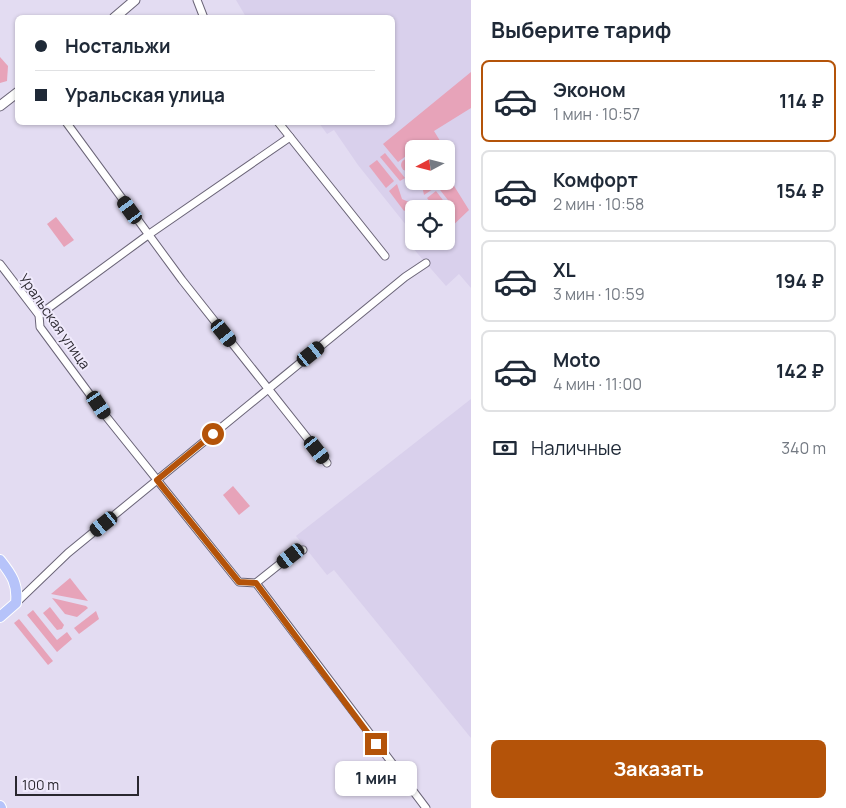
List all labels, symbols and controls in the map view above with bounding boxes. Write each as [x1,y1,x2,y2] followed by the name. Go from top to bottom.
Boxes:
[491,15,671,45] text: Выберите тариф
[65,33,171,59] text: Ностальжи
[553,77,626,103] text: Эконом
[493,79,538,124] icon: car
[65,82,225,108] text: Уральская улица
[779,88,824,114] text: 114 ₽
[553,103,640,125] text: 1 мин · 10:57
[405,140,455,190] north arrow
[405,140,455,250] map controls
[553,167,638,193] text: Комфорт
[493,169,538,214] icon: car
[776,178,824,204] text: 154 ₽
[115,193,144,227] car
[553,193,644,215] text: 2 мин · 10:58
[405,200,455,250] button: locate
[553,257,576,283] text: XL
[493,259,538,304] icon: car
[775,268,824,294] text: 194 ₽
[15,270,95,372] street label: Уральская улица
[553,283,645,305] text: 3 мин · 10:59
[208,317,239,349] car
[294,339,327,369] car
[553,347,600,373] text: Moto
[493,349,538,394] icon: car
[776,358,824,384] text: 142 ₽
[553,373,642,395] text: 4 мин · 11:00
[84,388,113,422] car
[202,423,224,445] route start
[301,434,332,466] car
[491,434,519,462] icon: cash
[531,435,622,461] text: Наличные
[781,437,826,459] text: 340 m
[87,509,120,539] car
[274,541,307,571] car
[365,733,387,755] route end
[491,740,826,798] button: Заказать
[335,762,417,796] callout: 1 мин
[355,767,397,789] text: 1 мин
[15,773,139,796] scale bar
[22,775,59,794] text: 100 m

